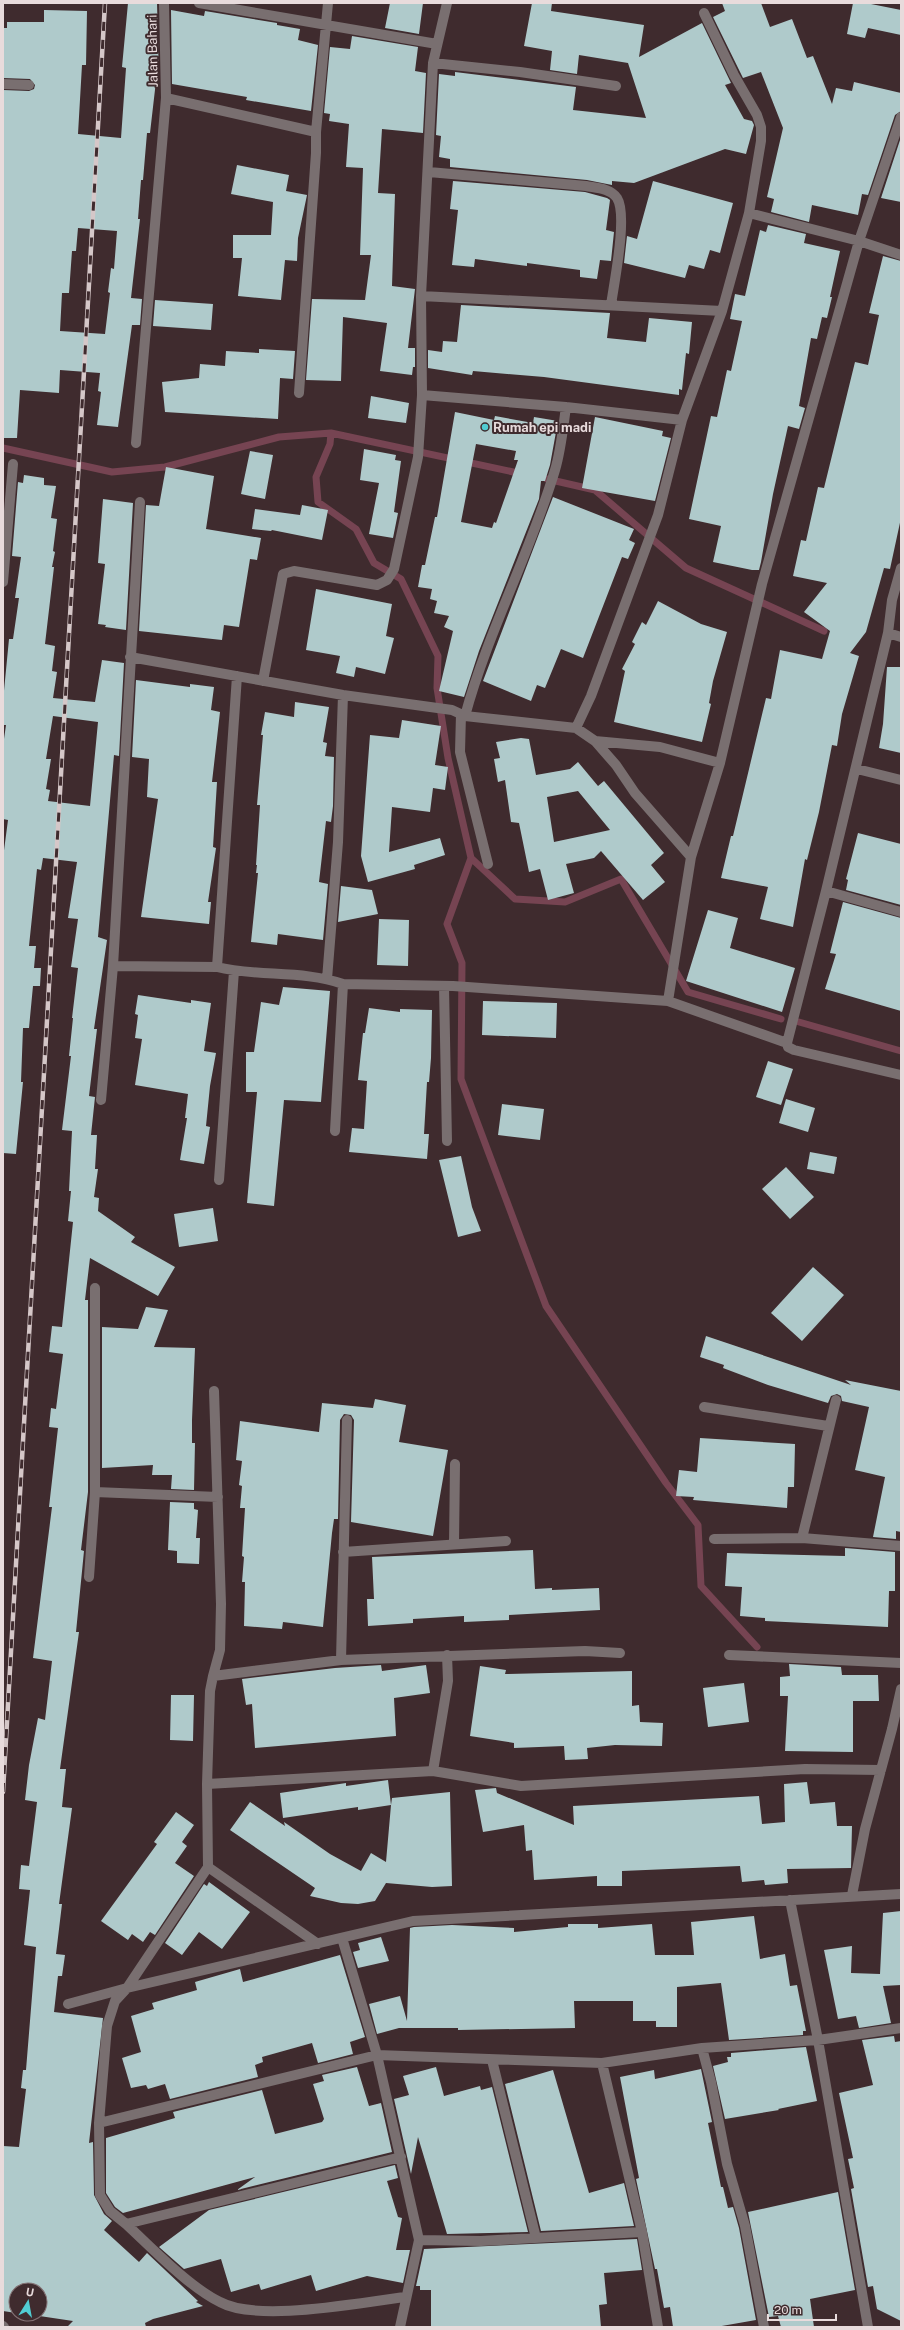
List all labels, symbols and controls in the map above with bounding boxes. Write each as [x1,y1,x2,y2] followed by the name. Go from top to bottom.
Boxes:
[144,14,161,88] street label: Jalan Bahari
[493,420,591,435] place label: Rumah epi madi
[480,422,490,432] marker: Rumah epi madi
[8,2282,48,2322] north arrow
[25,2286,35,2299] text: U
[768,2296,836,2322] scale bar
[774,2303,802,2317] text: 20 m

